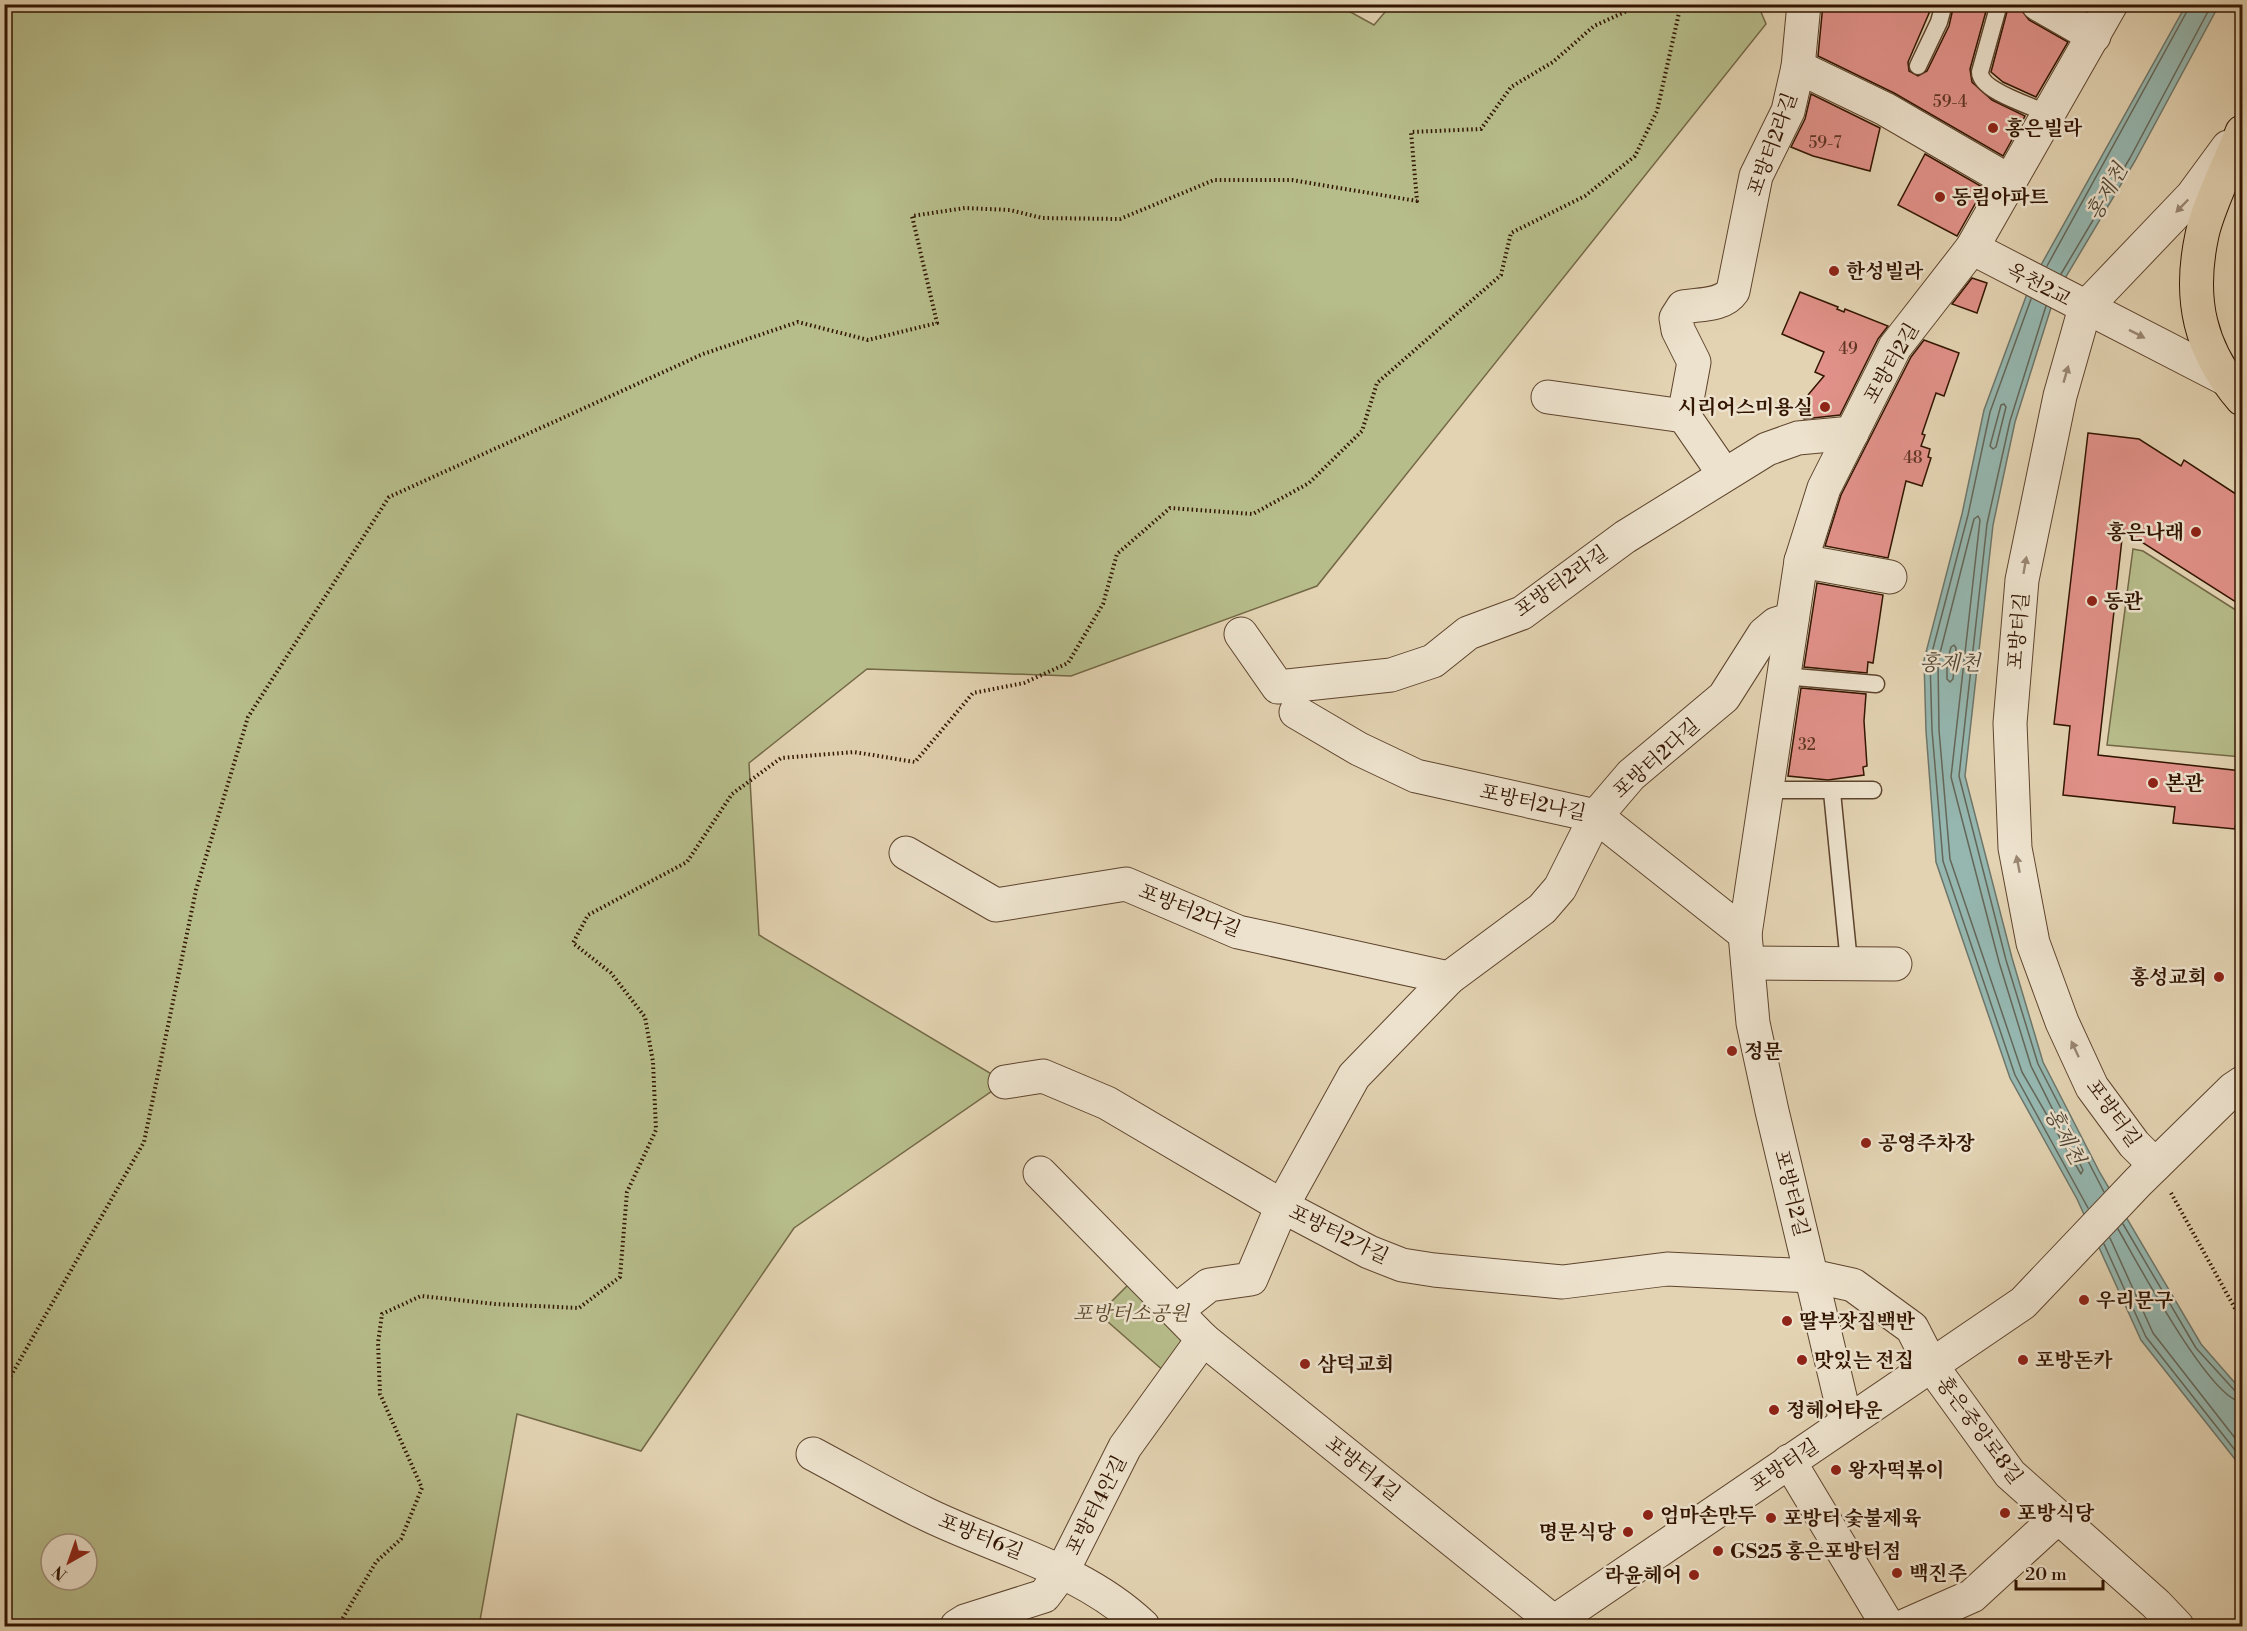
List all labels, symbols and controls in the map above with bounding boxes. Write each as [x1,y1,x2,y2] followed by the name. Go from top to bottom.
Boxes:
[1743,89,1804,200] street label: 포방터2라길
[1933,92,1968,112] house number: 59-4
[2005,117,2083,142] place label: 홍은빌라
[1986,121,2000,135] marker: 홍은빌라
[1809,133,1841,153] house number: 59-7
[2082,158,2135,225] water label: 홍제천
[1952,186,2049,211] place label: 동림아파트
[1933,190,1947,204] marker: 동림아파트
[2175,199,2189,214] one-way arrow
[2002,258,2075,313] street label: 옥천2교
[1846,260,1924,285] place label: 한성빌라
[1827,264,1841,278] marker: 한성빌라
[1859,319,1925,408] street label: 포방터2길
[2129,330,2146,339] one-way arrow
[1838,339,1858,359] house number: 49
[2062,365,2071,383] one-way arrow
[1678,396,1813,421] place label: 시리어스미용실
[1818,400,1832,414] marker: 시리어스미용실
[1903,448,1923,468] house number: 48
[2107,521,2184,546] place label: 홍은나래
[2189,525,2203,539] marker: 홍은나래
[1510,541,1613,623] street label: 포방터2라길
[2021,555,2030,574] one-way arrow
[2104,590,2143,615] place label: 동관
[2004,592,2035,671] street label: 포방터길
[2085,594,2099,608] marker: 동관
[1920,651,1982,677] water label: 홍제천
[1609,714,1705,805] street label: 포방터2다길
[1798,735,1816,755] house number: 32
[2165,772,2204,797] place label: 본관
[2146,776,2160,790] marker: 본관
[1477,780,1588,827] street label: 포방터2나길
[2013,854,2022,873] one-way arrow
[1135,880,1244,943] street label: 포방터2다길
[2130,966,2207,991] place label: 홍성교회
[2212,970,2226,984] marker: 홍성교회
[1744,1040,1783,1065] place label: 정문
[2070,1041,2079,1058] one-way arrow
[1725,1044,1739,1058] marker: 정문
[2080,1075,2146,1152] street label: 포방터길
[2038,1103,2091,1171] water label: 홍제천
[1878,1132,1975,1157] place label: 공영주차장
[1859,1136,1873,1150] marker: 공영주차장
[1768,1147,1813,1239] street label: 포방터2길
[1284,1200,1392,1270] street label: 포방터2가길
[2096,1289,2173,1314] place label: 우리문구
[2077,1293,2091,1307] marker: 우리문구
[1073,1302,1191,1327] park label: 포방터소공원
[1799,1310,1916,1335] place label: 딸부잣집백반
[1780,1314,1794,1328] marker: 딸부잣집백반
[1814,1349,1914,1374] place label: 맛있는 전집
[2035,1349,2113,1374] place label: 포방돈카
[1317,1353,1394,1378] place label: 삼덕교회
[1795,1353,1809,1367] marker: 맛있는 전집
[2016,1353,2030,1367] marker: 포방돈카
[1298,1357,1312,1371] marker: 삼덕교회
[1930,1372,2027,1490] street label: 홍은중앙로8길
[1786,1399,1883,1424] place label: 정헤어타운
[1767,1403,1781,1417] marker: 정헤어타운
[1320,1431,1405,1507] street label: 포방터4길
[1746,1434,1824,1498] street label: 포방터길
[1062,1452,1133,1560] street label: 포방터4안길
[1848,1459,1945,1484] place label: 왕자떡볶이
[1829,1463,1843,1477] marker: 왕자떡볶이
[2017,1502,2095,1527] place label: 포방식당
[1660,1504,1757,1529] place label: 엄마손만두
[1998,1506,2012,1520] marker: 포방식당
[1783,1507,1921,1532] place label: 포방터 숯불제육
[1641,1508,1655,1522] marker: 엄마손만두
[934,1509,1027,1566] street label: 포방터6길
[1764,1511,1778,1525] marker: 포방터 숯불제육
[1539,1521,1617,1546] place label: 명문식당
[1621,1525,1635,1539] marker: 명문식당
[39,1532,99,1592] north arrow
[1730,1540,1901,1565] place label: GS25 홍은포방터점
[1711,1544,1725,1558] marker: GS25 홍은포방터점
[2016,1553,2103,1591] scale bar
[48,1561,71,1584] text: N
[1909,1562,1967,1587] place label: 백진주
[2025,1563,2067,1586] text: 20 m
[1605,1564,1682,1589] place label: 라윤헤어
[1890,1566,1904,1580] marker: 백진주
[1687,1568,1701,1582] marker: 라윤헤어

